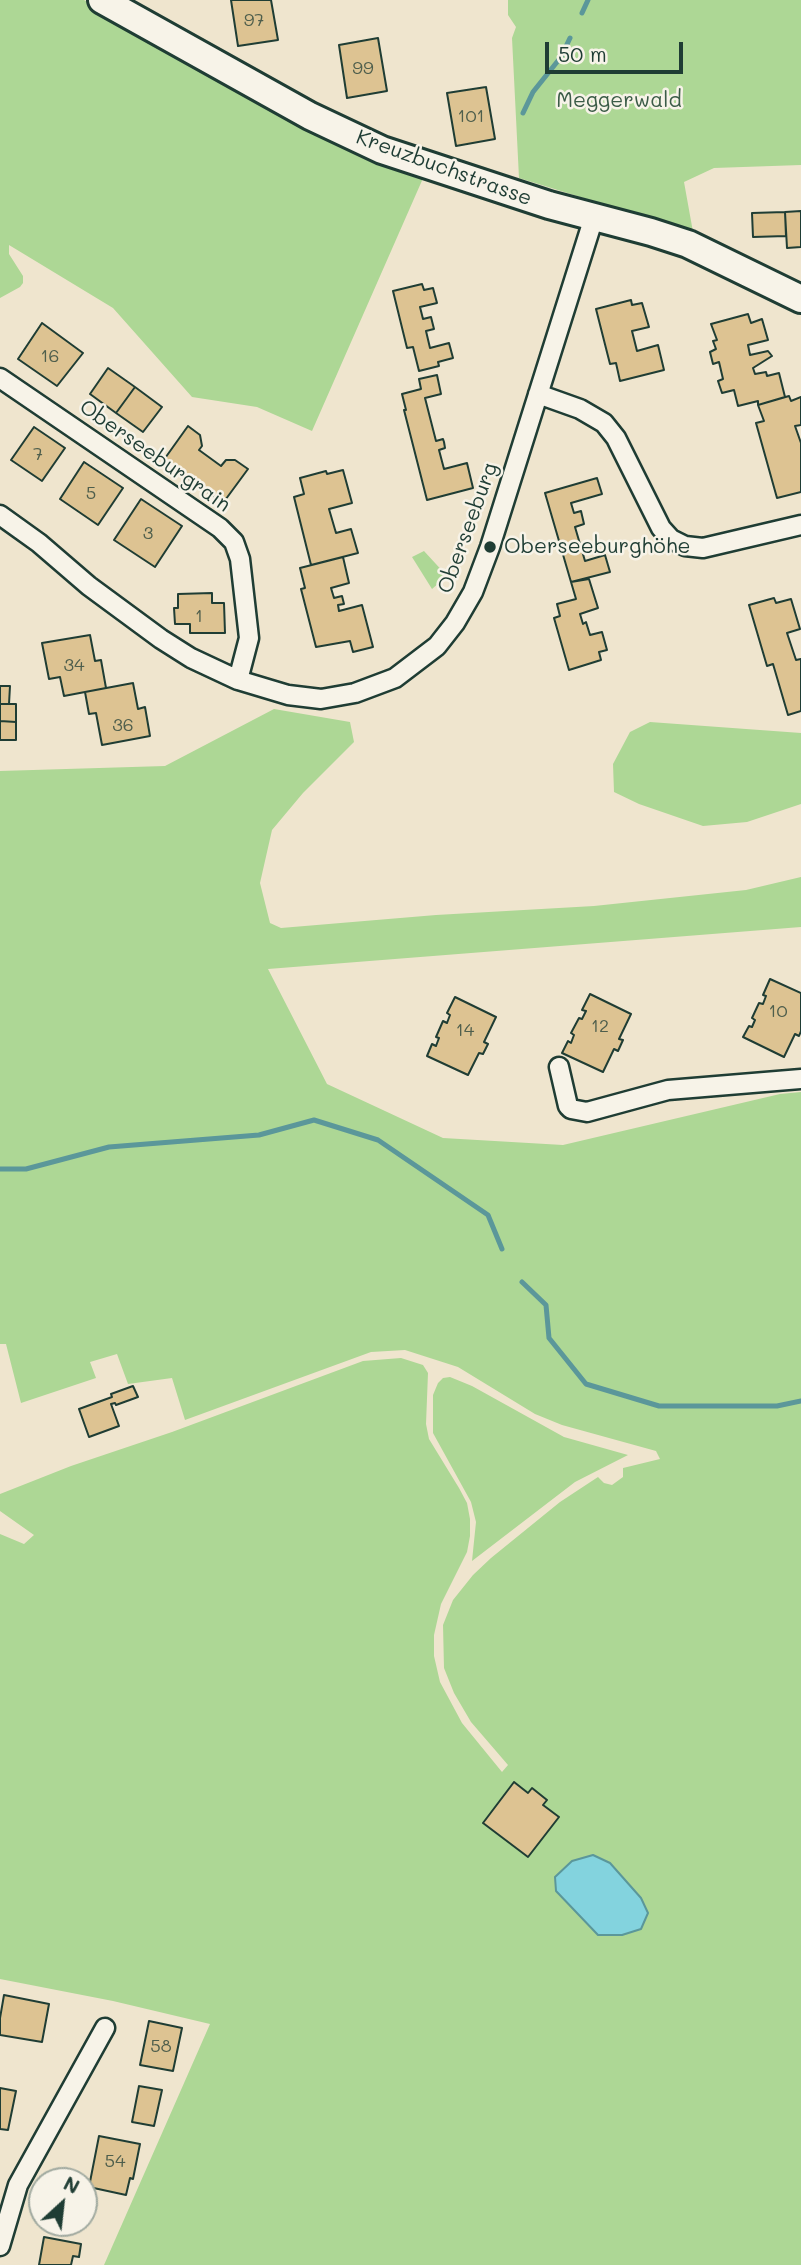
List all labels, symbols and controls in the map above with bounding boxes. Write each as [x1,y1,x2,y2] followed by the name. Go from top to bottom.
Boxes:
[244,9,264,31] house number: 97
[549,28,687,72] scale bar
[558,40,607,67] text: 50 m
[352,57,374,79] house number: 99
[556,88,682,114] park label: Meggerwald
[457,105,485,127] house number: 101
[353,125,535,211] street label: Kreuzbuchstrasse
[41,345,59,367] house number: 16
[74,394,236,518] street label: Oberseeburgrain
[33,443,43,465] house number: 7
[433,459,503,597] street label: Oberseeburg
[86,482,96,504] house number: 5
[143,522,153,544] house number: 3
[504,534,690,560] place label: Oberseeburghöhe
[482,539,498,555] marker: Oberseeburghöhe
[195,605,203,627] house number: 1
[63,654,85,676] house number: 34
[112,714,134,736] house number: 36
[768,1000,788,1022] house number: 10
[591,1015,609,1037] house number: 12
[456,1019,474,1041] house number: 14
[150,2035,172,2057] house number: 58
[104,2150,126,2172] house number: 54
[28,2167,98,2237] north arrow
[60,2170,84,2199] text: N

